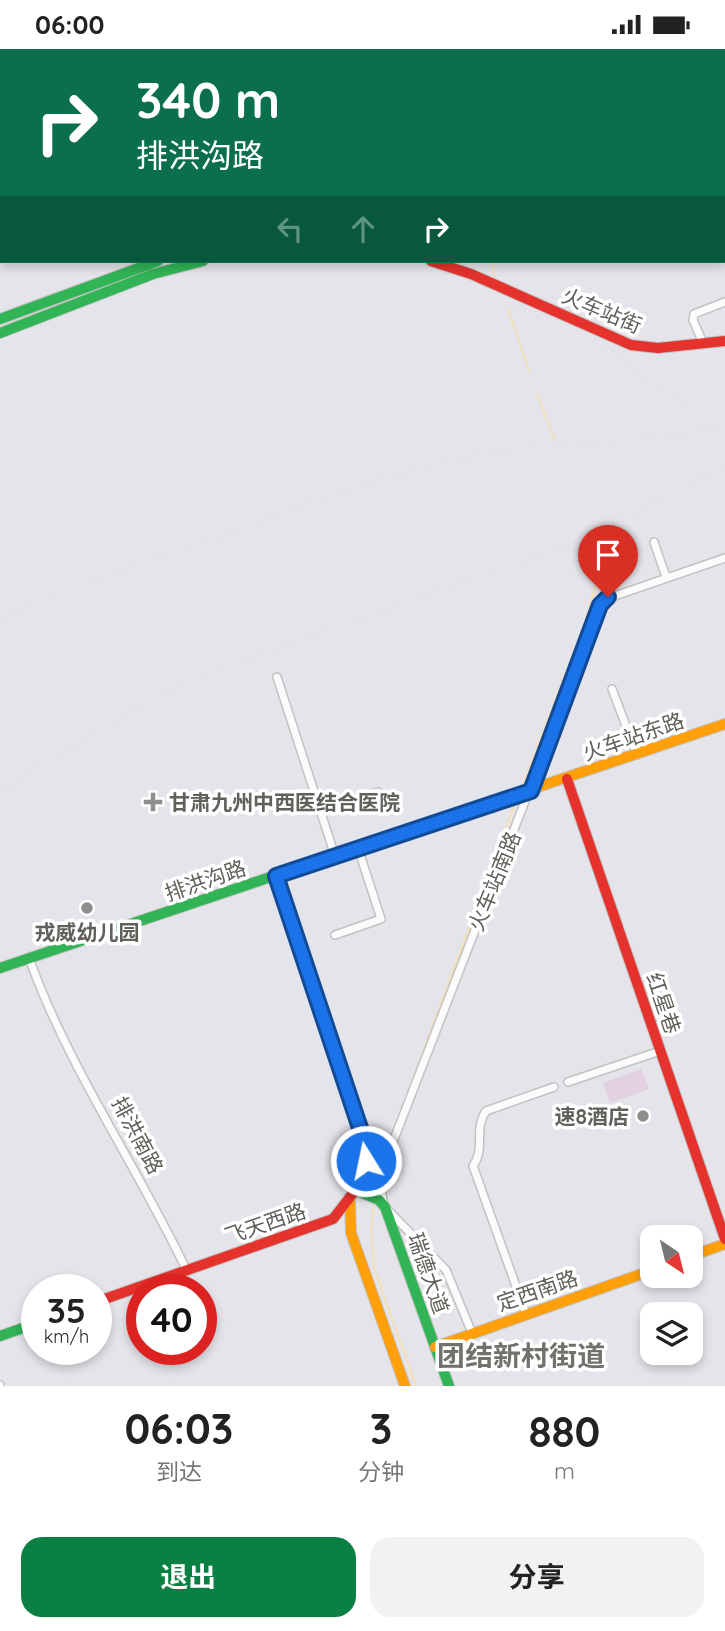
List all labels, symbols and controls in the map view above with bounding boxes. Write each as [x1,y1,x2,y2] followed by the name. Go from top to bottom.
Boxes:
[35,8,104,41] text: 06:00
[136,69,280,130] text: 340 m
[21,77,112,168] icon: right
[136,135,264,175] text: 排洪沟路
[271,210,309,248] icon: left
[344,210,382,248] icon: ahead
[417,210,455,248] icon: right
[558,282,646,338] street label: 火车站街
[578,525,638,597] pin
[589,536,627,574] icon: arrive
[579,707,687,765] street label: 火车站东路
[169,789,400,815] place label: 甘肃九州中西医结合医院
[143,792,163,812] marker: 甘肃九州中西医结合医院
[462,827,526,935] street label: 火车站南路
[161,854,249,906] street label: 排洪沟路
[79,900,95,916] marker: 戎威幼儿园
[35,919,140,945] place label: 戎威幼儿园
[641,969,687,1037] street label: 红星巷
[107,1092,169,1178] street label: 排洪南路
[554,1103,629,1129] place label: 速8酒店
[635,1108,651,1124] marker: 速8酒店
[329,1124,403,1198] position arrow
[221,1197,309,1249] street label: 飞天西路
[640,1225,704,1288] north arrow
[640,1225,703,1365] map controls
[403,1229,455,1317] street label: 瑞德大道
[493,1264,581,1316] street label: 定西南路
[126,1274,217,1365] speed limit sign: 40
[47,1288,86,1332] text: 35
[640,1302,703,1365] button: layers
[44,1325,89,1348] text: km/h
[437,1338,605,1373] district label: 团结新村街道
[125,1402,233,1455] text: 06:03
[370,1402,392,1455] text: 3
[529,1405,600,1458] text: 880
[554,1456,575,1485] text: m
[156,1457,202,1486] text: 到达
[358,1457,404,1486] text: 分钟
[21,1537,356,1617] button: 退出
[370,1537,704,1617] button: 分享

